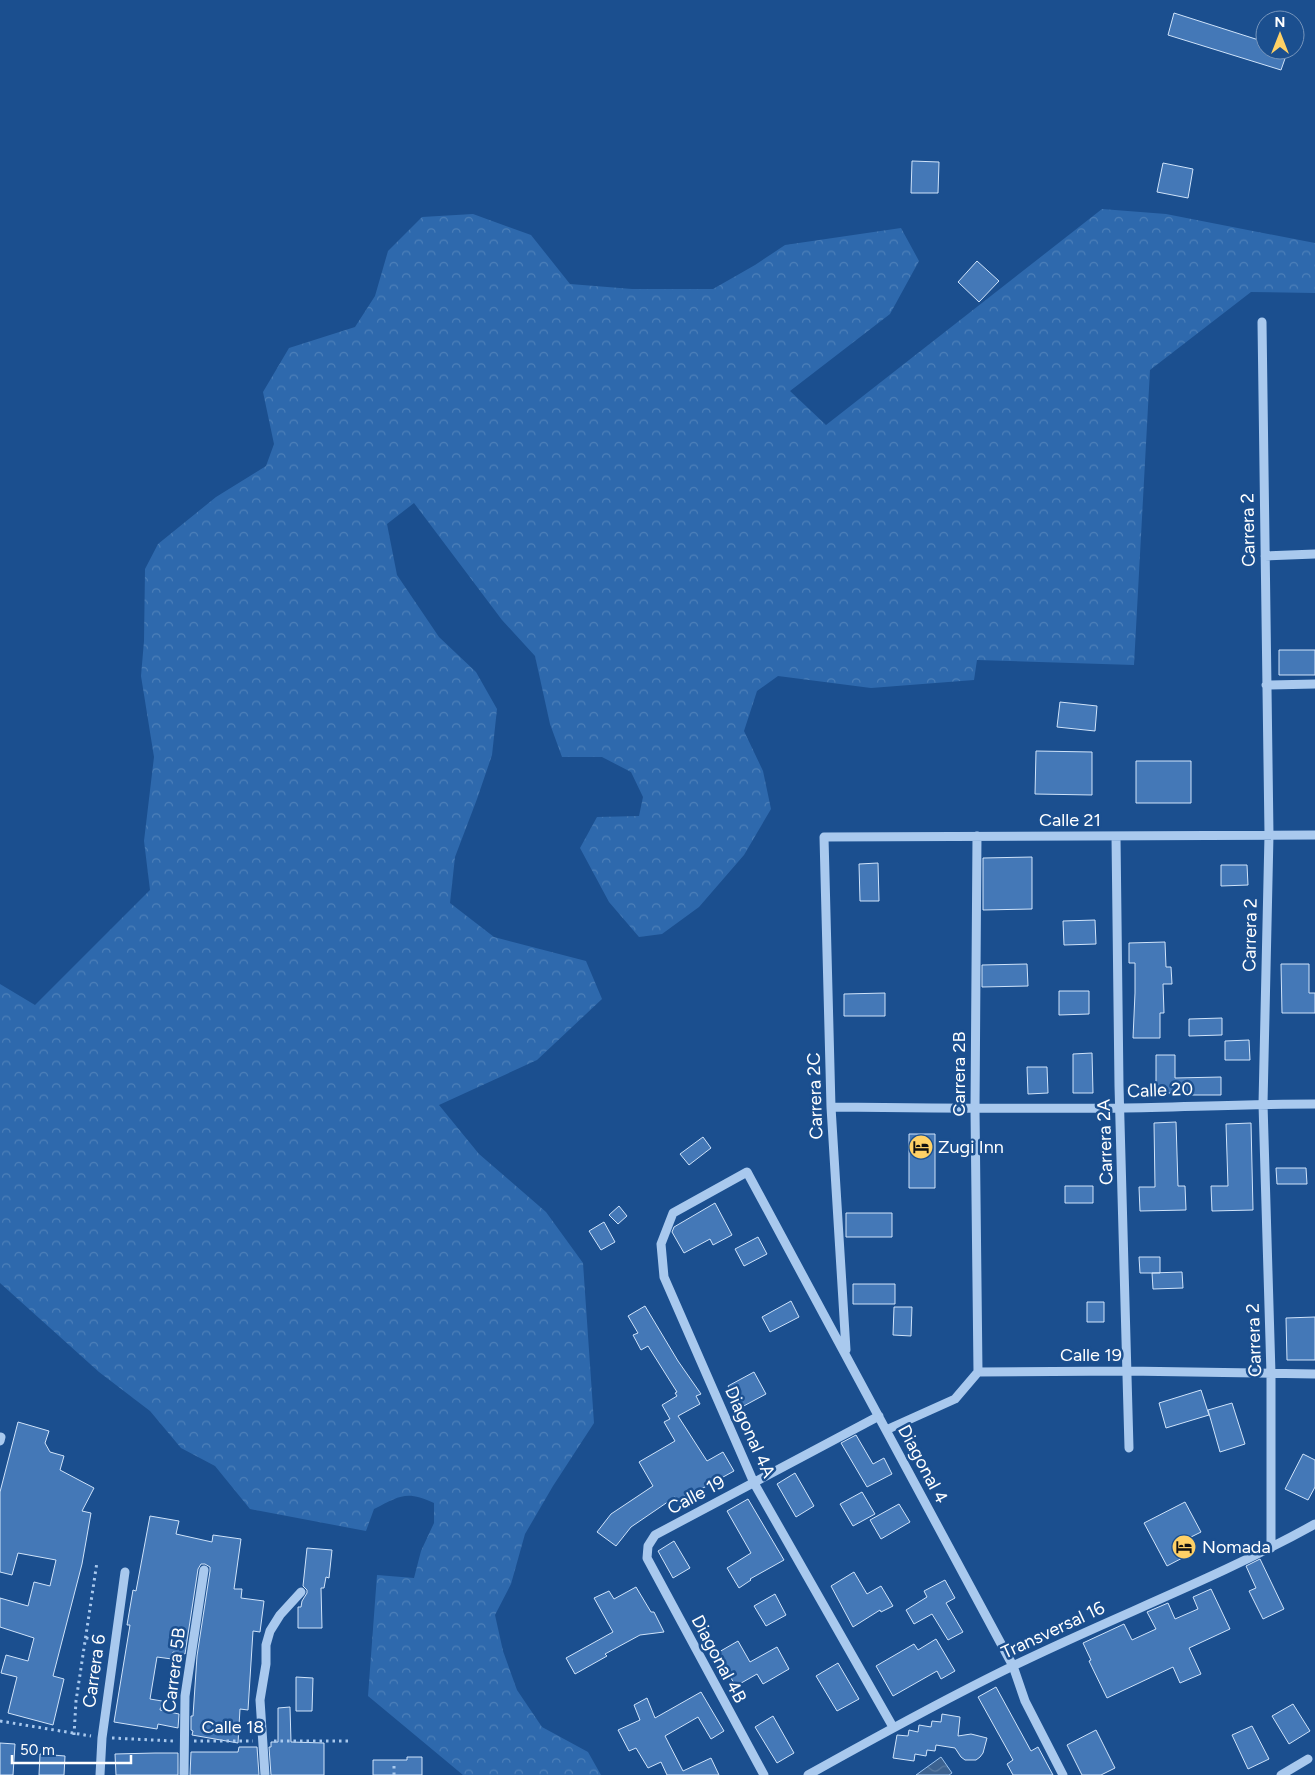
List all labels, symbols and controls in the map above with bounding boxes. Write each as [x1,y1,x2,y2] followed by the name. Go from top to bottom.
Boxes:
[1255,10,1305,60] north arrow
[1275,14,1285,31] text: N
[1236,493,1260,567] street label: Carrera 2
[1039,809,1101,831] street label: Calle 21
[1238,898,1262,972] street label: Carrera 2
[948,1032,970,1116] street label: Carrera 2B
[802,1052,828,1140] street label: Carrera 2C
[1127,1078,1193,1102] street label: Calle 20
[1093,1099,1117,1185] street label: Carrera 2A
[908,1134,934,1160] hotel icon: Zugi Inn
[938,1136,1004,1158] place label: Zugi Inn
[1242,1303,1266,1377] street label: Carrera 2
[1060,1344,1122,1366] street label: Calle 19
[720,1383,780,1481] street label: Diagonal 4A
[893,1421,953,1507] street label: Diagonal 4
[663,1471,729,1519] street label: Calle 19
[1171,1534,1197,1560] hotel icon: Nomada
[1202,1536,1271,1558] place label: Nomada
[998,1596,1108,1664] street label: Transversal 16
[687,1611,751,1707] street label: Diagonal 4B
[158,1626,190,1714] street label: Carrera 5B
[78,1633,110,1709] street label: Carrera 6
[202,1716,264,1738] street label: Calle 18
[12,1732,131,1764] scale bar
[20,1741,55,1759] text: 50 m

